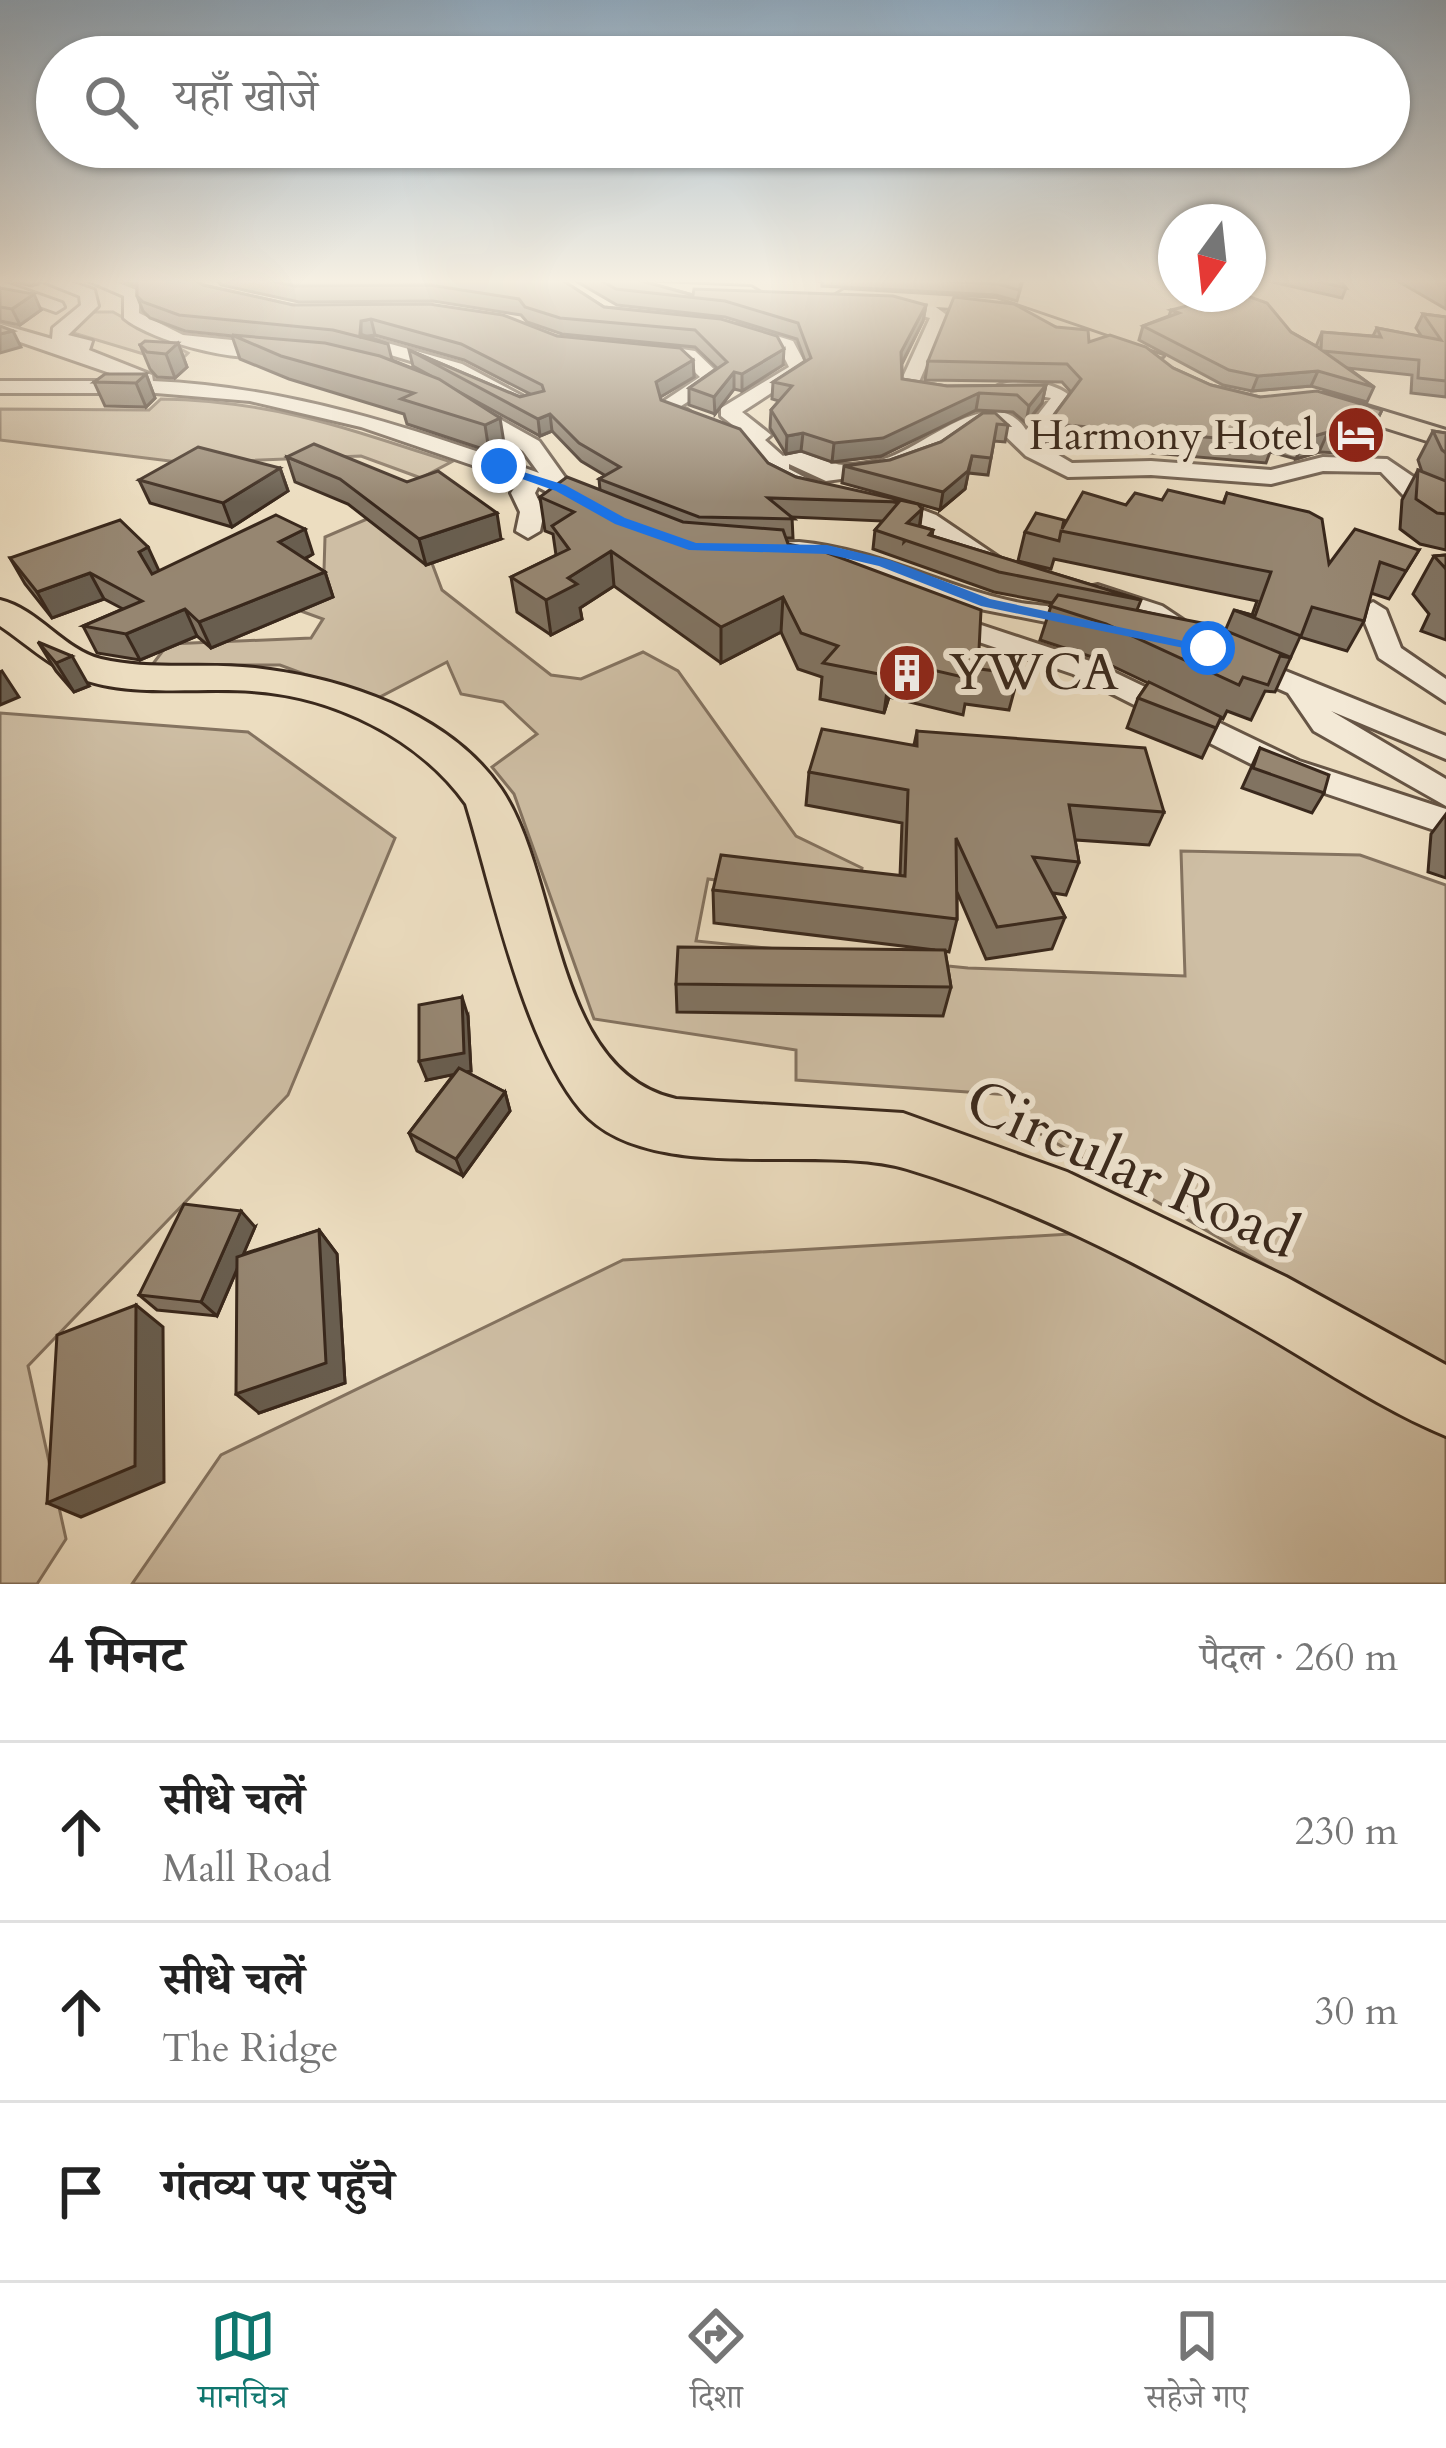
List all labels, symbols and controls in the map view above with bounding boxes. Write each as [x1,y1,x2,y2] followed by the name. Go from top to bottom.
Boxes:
[36,36,1410,168] search box
[174,66,318,127] text: यहाँ खोजें
[78,69,144,135] icon: search
[1158,204,1266,312] north arrow
[1325,404,1387,466] hotel icon: Harmony Hotel
[1029,407,1314,464] place label: Harmony Hotel
[472,439,526,493] route end
[1181,621,1235,675] route start
[949,638,1119,708] place label: YWCA
[876,642,938,704] building icon: YWCA
[953,1061,1311,1279] street label: Circular Road
[48,1621,184,1691] text: 4 मिनट
[1200,1631,1398,1684] text: पैदल · 260 m
[162,1769,305,1830] text: सीधे चलें
[48,1799,114,1865] icon: ahead
[1295,1805,1398,1858] text: 230 m
[162,1842,332,1895] text: Mall Road
[162,1949,305,2010] text: सीधे चलें
[48,1979,114,2045] icon: ahead
[1315,1985,1398,2038] text: 30 m
[162,2022,339,2075] text: The Ridge
[162,2155,394,2216] text: गंतव्य पर पहुँचे
[48,2159,114,2225] icon: arrive
[198,2303,287,2429] tab: मानचित्र
[683,2303,749,2429] tab: दिशा
[1145,2303,1248,2429] tab: सहेजे गए

